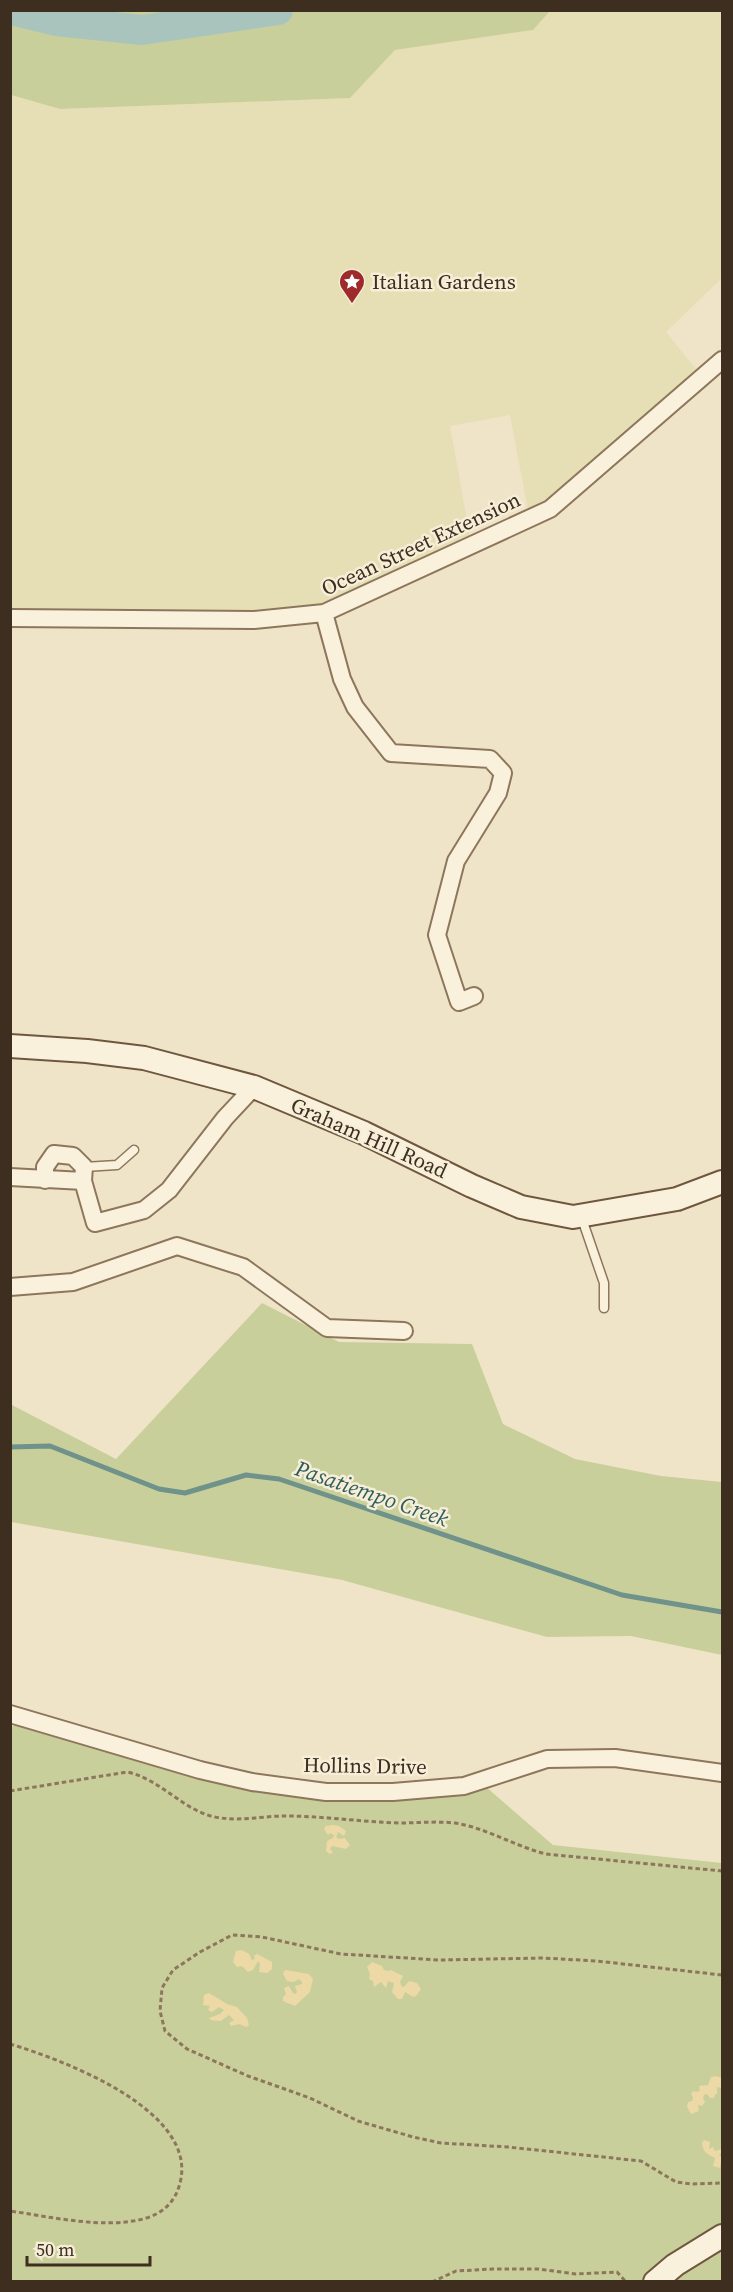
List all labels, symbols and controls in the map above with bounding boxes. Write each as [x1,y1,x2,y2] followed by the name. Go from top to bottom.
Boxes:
[337,267,367,305] place icon: Italian Gardens
[372,267,516,296] place label: Italian Gardens
[317,485,525,602] street label: Ocean Street Extension
[286,1090,452,1185] street label: Graham Hill Road
[290,1452,453,1533] water label: Pasatiempo Creek
[303,1750,427,1781] street label: Hollins Drive
[27,2229,150,2267] scale bar
[36,2237,74,2262] text: 50 m

